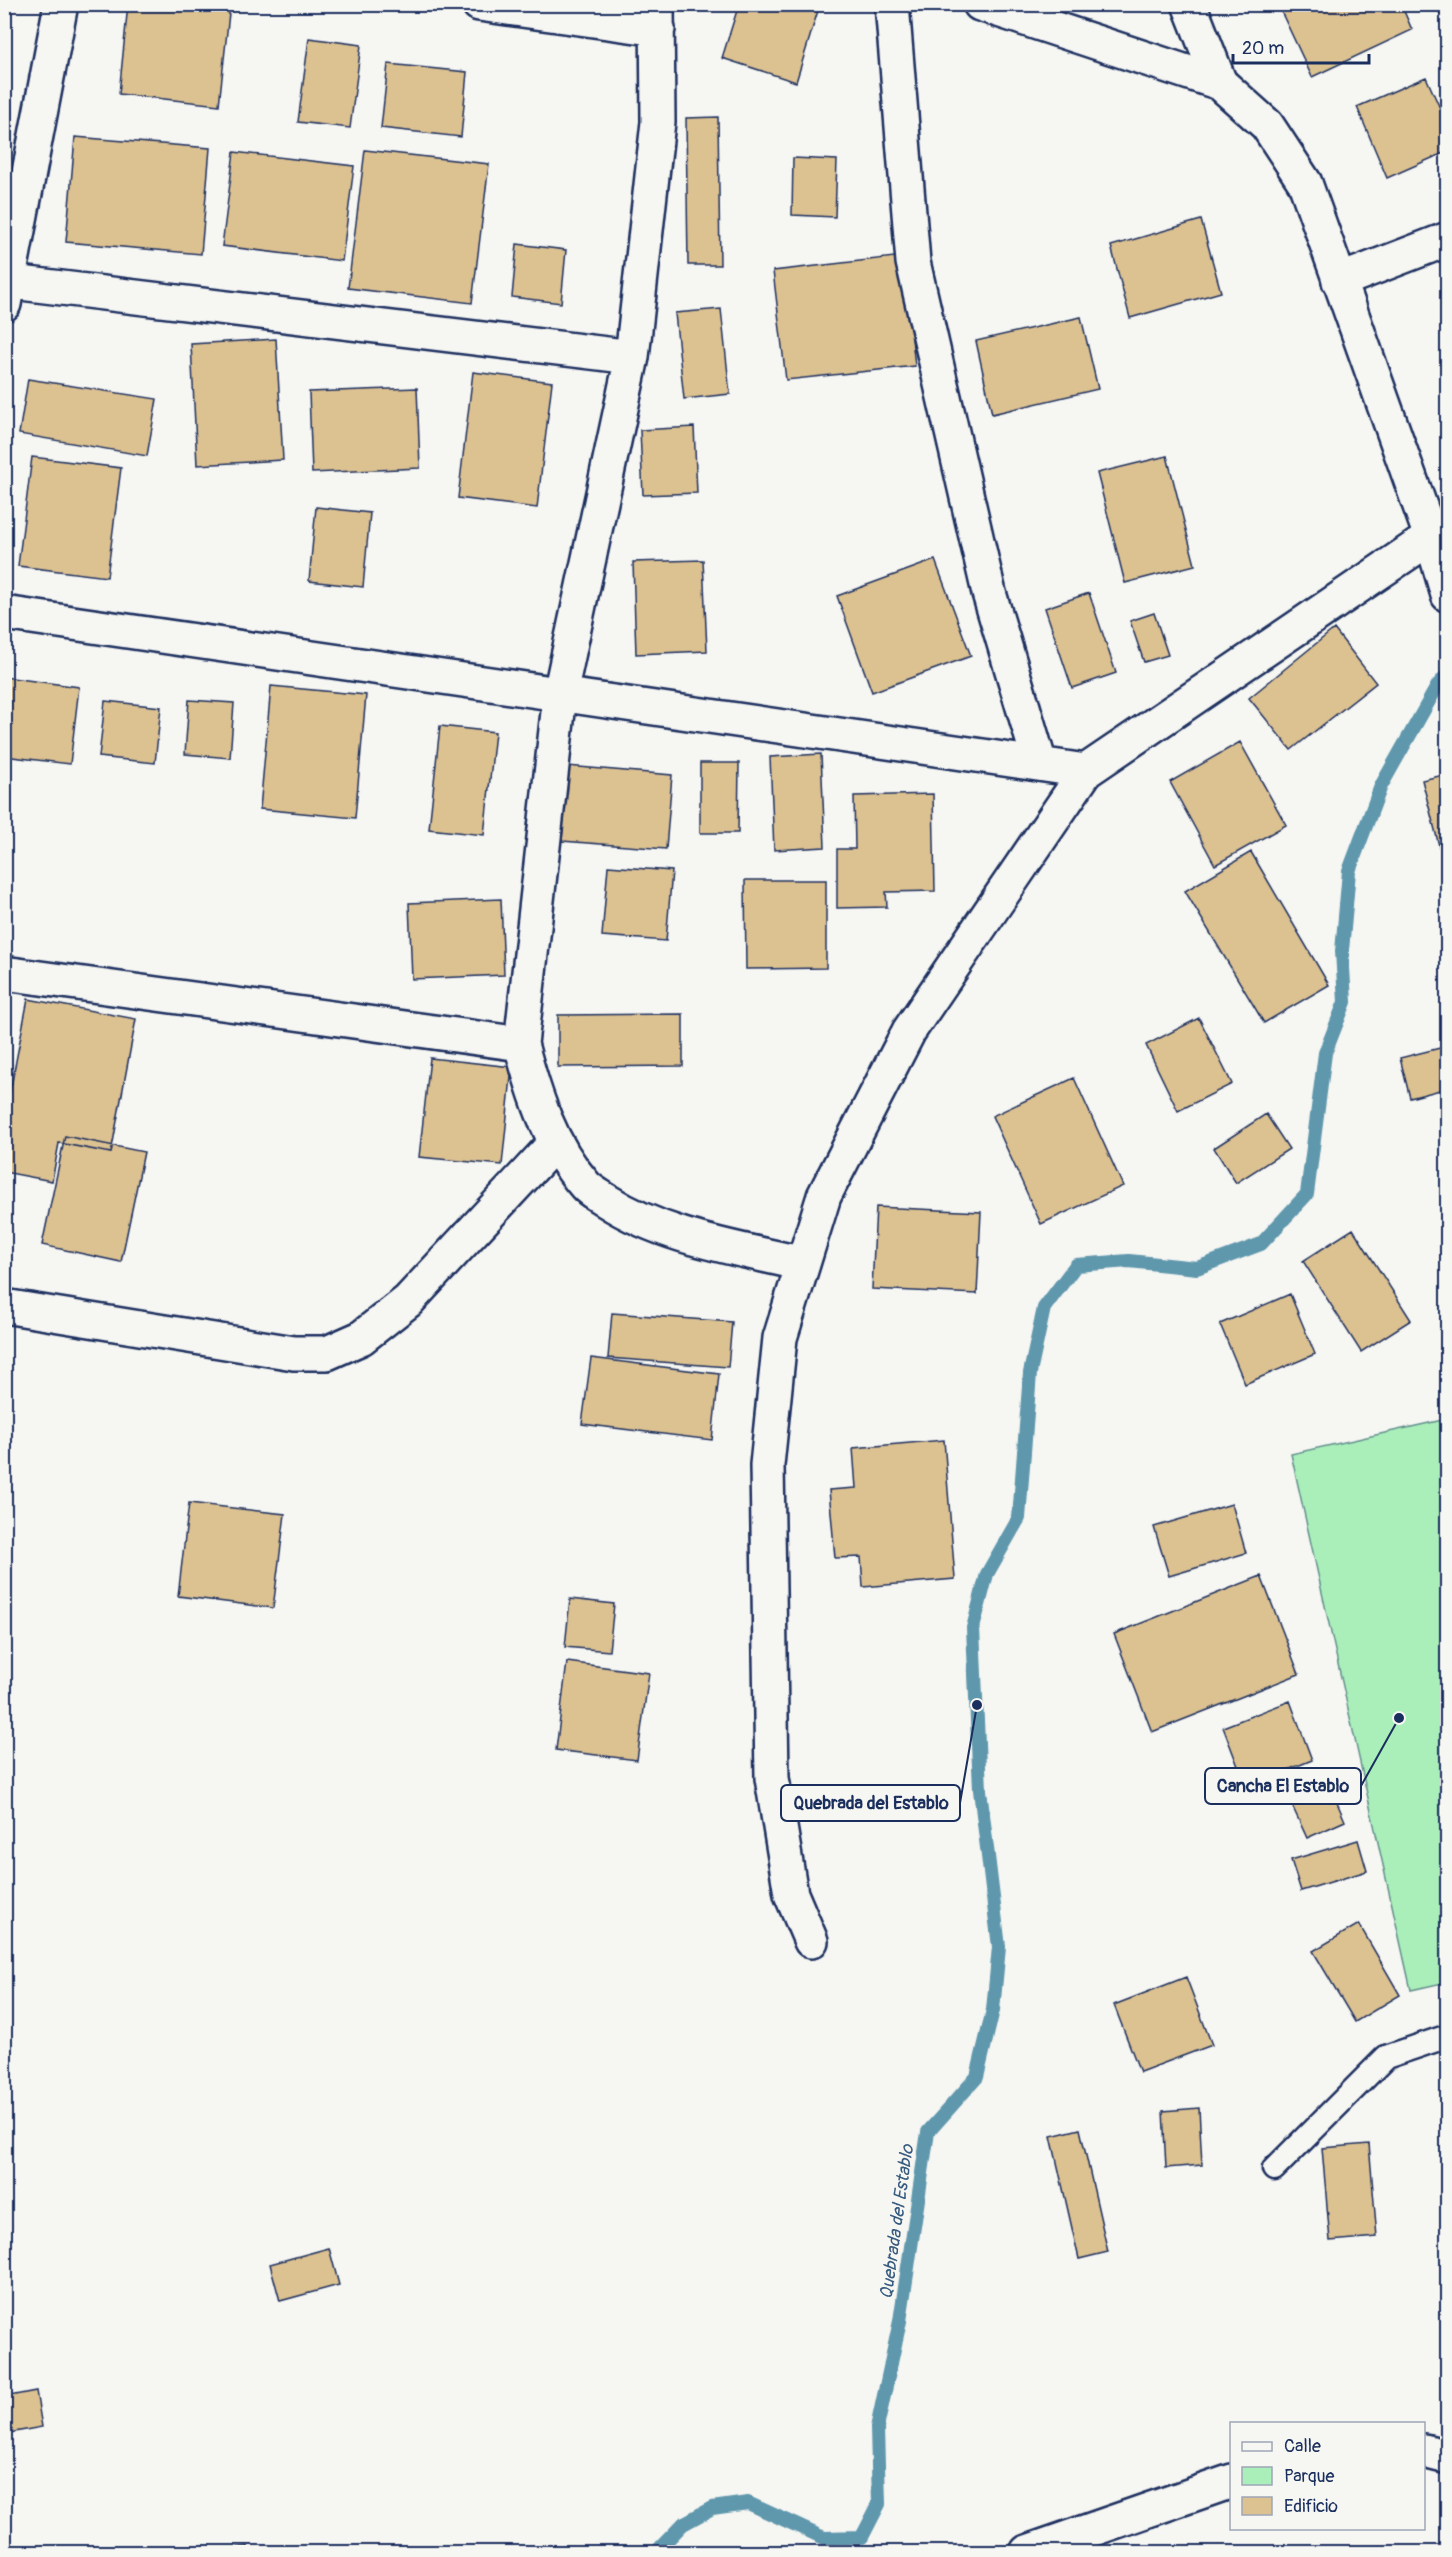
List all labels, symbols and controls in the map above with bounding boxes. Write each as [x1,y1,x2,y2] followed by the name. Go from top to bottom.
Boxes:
[1233,27,1370,65] scale bar
[1242,37,1284,60] text: 20 m
[1205,1768,1361,1804] callout: Cancha El Establo
[1217,1775,1350,1798] text: Cancha El Establo
[781,1785,960,1821] callout: Quebrada del Establo
[793,1792,949,1815] text: Quebrada del Establo
[875,2142,919,2301] water label: Quebrada del Establo
[1230,2422,1425,2530] legend
[1284,2435,1321,2458] text: Calle
[1284,2465,1334,2488] text: Parque
[1284,2495,1338,2518] text: Edificio

